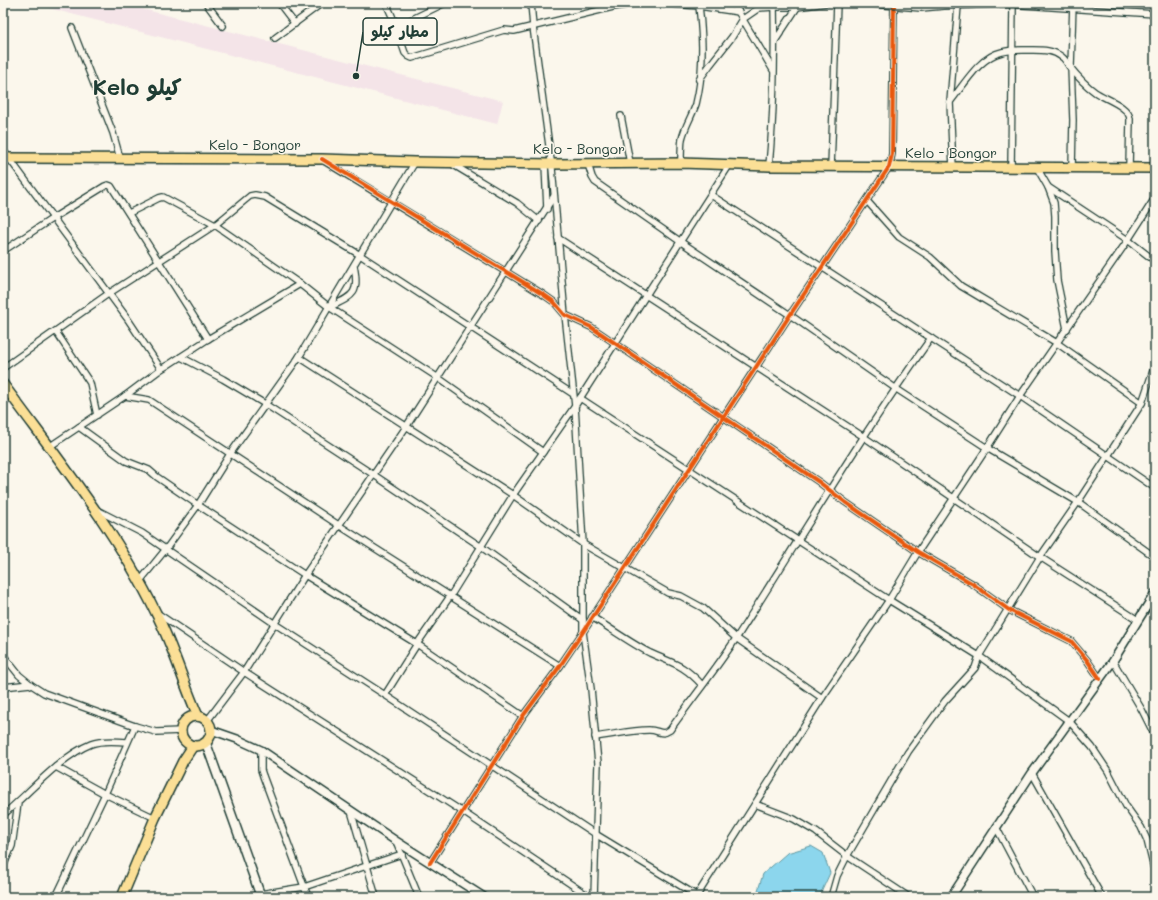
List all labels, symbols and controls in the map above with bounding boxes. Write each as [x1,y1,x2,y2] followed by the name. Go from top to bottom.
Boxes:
[363,18,437,45] callout: مطار كيلو
[370,21,429,42] text: مطار كيلو
[92,72,182,102] district label: Kelo كيلو
[209,135,301,154] street label: Kelo - Bongor
[533,139,625,158] street label: Kelo - Bongor
[905,143,997,162] street label: Kelo - Bongor

